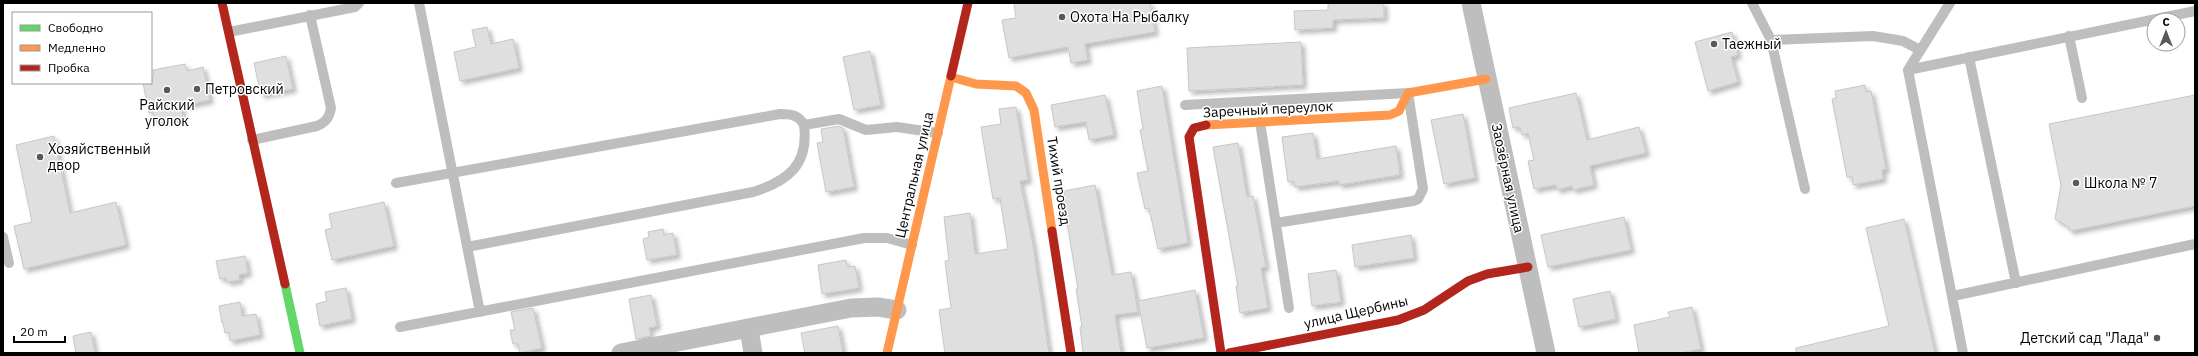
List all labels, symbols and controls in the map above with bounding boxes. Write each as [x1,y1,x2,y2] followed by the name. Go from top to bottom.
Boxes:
[1070,8,1189,26] place label: Охота На Рыбалку
[12,12,152,84] legend
[1057,12,1067,22] marker: Охота На Рыбалку
[2146,12,2186,52] north arrow
[2162,15,2170,29] text: С
[48,20,104,35] text: Свободно
[1722,35,1781,53] place label: Таежный
[1709,39,1719,49] marker: Таежный
[48,40,106,55] text: Медленно
[48,60,90,75] text: Пробка
[205,80,284,98] place label: Петровский
[192,84,202,94] marker: Петровский
[162,85,172,95] marker: Райский уголок
[139,96,195,130] place label: Райский уголок
[1202,97,1334,121] street label: Заречный переулок
[891,110,937,240] street label: Центральная улица
[1488,122,1529,235] street label: Заозёрная улица
[1043,135,1075,227] street label: Тихий проезд
[48,140,151,174] place label: Хозяйственный двор
[35,152,45,162] marker: Хозяйственный двор
[2084,174,2157,192] place label: Школа № 7
[2071,178,2081,188] marker: Школа № 7
[1302,291,1410,333] street label: улица Щербины
[14,318,65,344] scale bar
[20,324,48,339] text: 20 m
[2020,329,2149,347] place label: Детский сад "Лада"
[2152,333,2162,343] marker: Детский сад "Лада"

